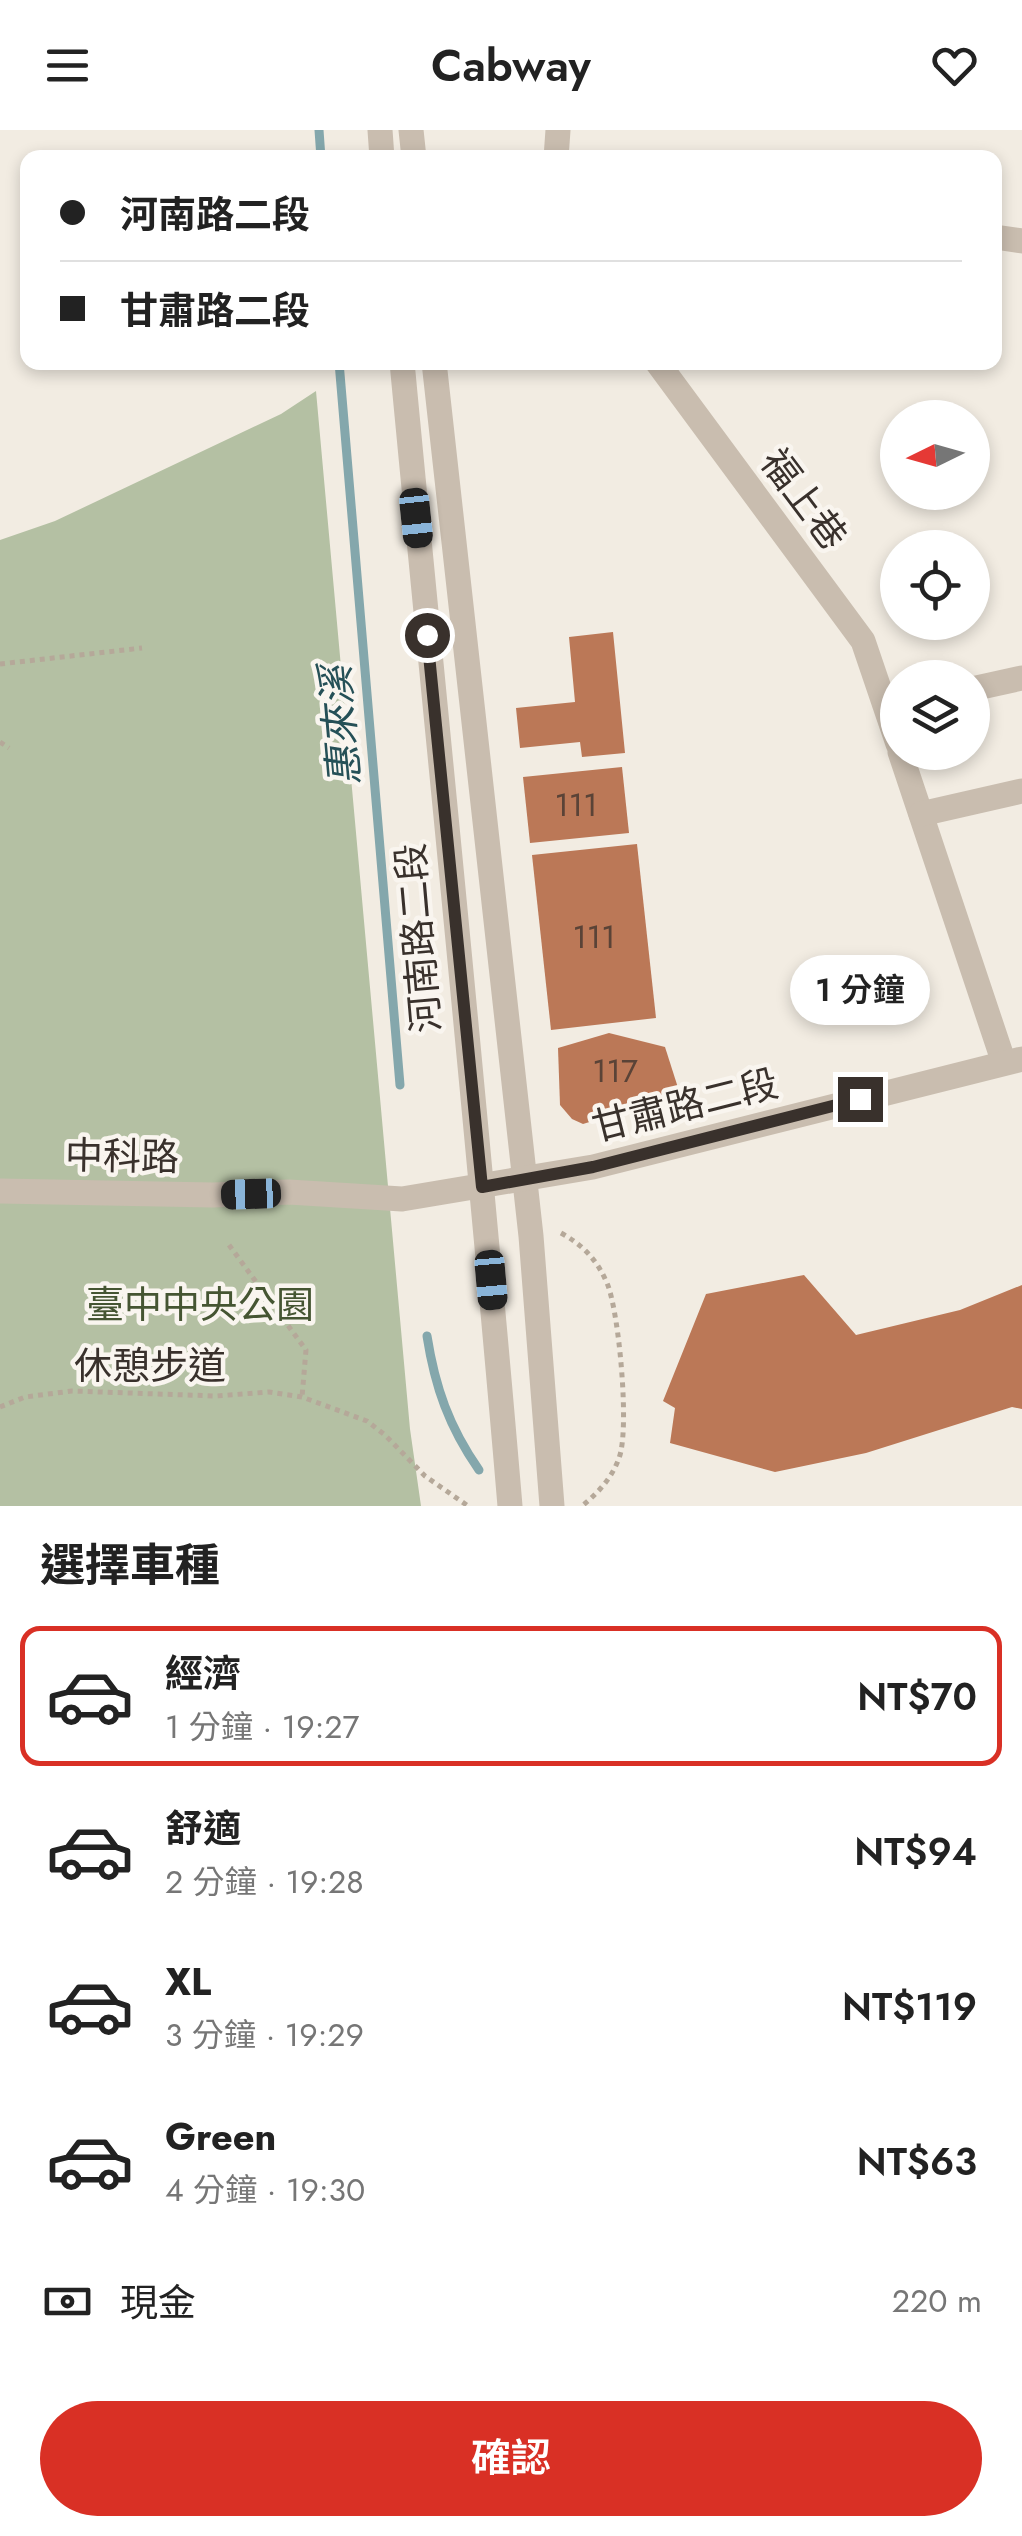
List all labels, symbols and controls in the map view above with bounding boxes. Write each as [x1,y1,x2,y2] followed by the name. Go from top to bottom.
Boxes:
[431,33,591,98] text: Cabway
[40,38,95,93] icon: menu
[927,38,982,93] icon: heart
[120,187,310,242] text: 河南路二段
[120,283,310,338] text: 甘肅路二段
[880,400,990,510] north arrow
[880,400,990,770] map controls
[748,437,860,561] street label: 福上巷
[398,487,434,549] car
[880,530,990,640] button: locate
[405,613,450,658] route start
[305,659,374,788] water label: 惠來溪
[880,660,990,770] button: layers
[554,782,598,828] house number: 111
[382,841,454,1035] street label: 河南路二段
[572,914,616,960] house number: 111
[790,954,930,1024] callout: 1 分鐘
[815,967,905,1013] text: 1 分鐘
[592,1048,638,1094] house number: 117
[586,1055,784,1155] street label: 甘肅路二段
[838,1077,883,1122] route end
[65,1128,179,1184] street label: 中科路
[220,1178,282,1210] car
[473,1249,509,1311] car
[86,1277,314,1332] park label: 臺中中央公園
[74,1338,226,1393] street label: 休憩步道
[40,1533,220,1598] text: 選擇車種
[165,1646,241,1701] text: 經濟
[45,1651,135,1741] icon: car
[857,1669,977,1724] text: NT$70
[165,1704,359,1750] text: 1 分鐘 · 19:27
[165,1801,241,1856] text: 舒適
[45,1806,135,1896] icon: car
[854,1824,977,1879] text: NT$94
[165,1859,364,1905] text: 2 分鐘 · 19:28
[165,1954,211,2009] text: XL
[45,1961,135,2051] icon: car
[842,1979,977,2034] text: NT$119
[165,2012,364,2058] text: 3 分鐘 · 19:29
[165,2109,276,2164] text: Green
[45,2116,135,2206] icon: car
[857,2134,977,2189] text: NT$63
[165,2167,365,2213] text: 4 分鐘 · 19:30
[40,2274,95,2329] icon: cash
[120,2275,196,2330] text: 現金
[892,2278,982,2324] text: 220 m
[40,2401,982,2516] button: 確認

